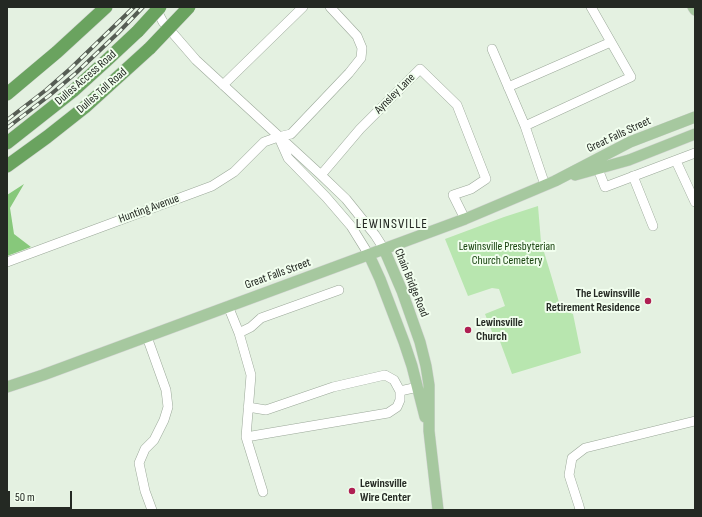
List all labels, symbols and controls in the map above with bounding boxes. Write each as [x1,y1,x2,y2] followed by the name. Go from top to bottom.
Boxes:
[52,47,120,109] street label: Dulles Access Road
[74,65,130,117] street label: Dulles Toll Road
[372,71,418,117] street label: Aynsley Lane
[585,114,653,156] street label: Great Falls Street
[117,191,181,227] street label: Hunting Avenue
[356,216,428,232] district label: LEWINSVILLE
[459,240,555,268] park label: Lewinsville Presbyterian Church Cemetery
[391,247,431,319] street label: Chain Bridge Road
[243,255,313,293] street label: Great Falls Street
[546,287,640,315] place label: The Lewinsville Retirement Residence
[643,296,653,306] marker: The Lewinsville Retirement Residence
[476,316,523,344] place label: Lewinsville Church
[463,325,473,335] marker: Lewinsville Church
[360,477,411,505] place label: Lewinsville Wire Center
[10,483,74,509] scale bar
[347,486,357,496] marker: Lewinsville Wire Center
[15,490,35,505] text: 50 m

